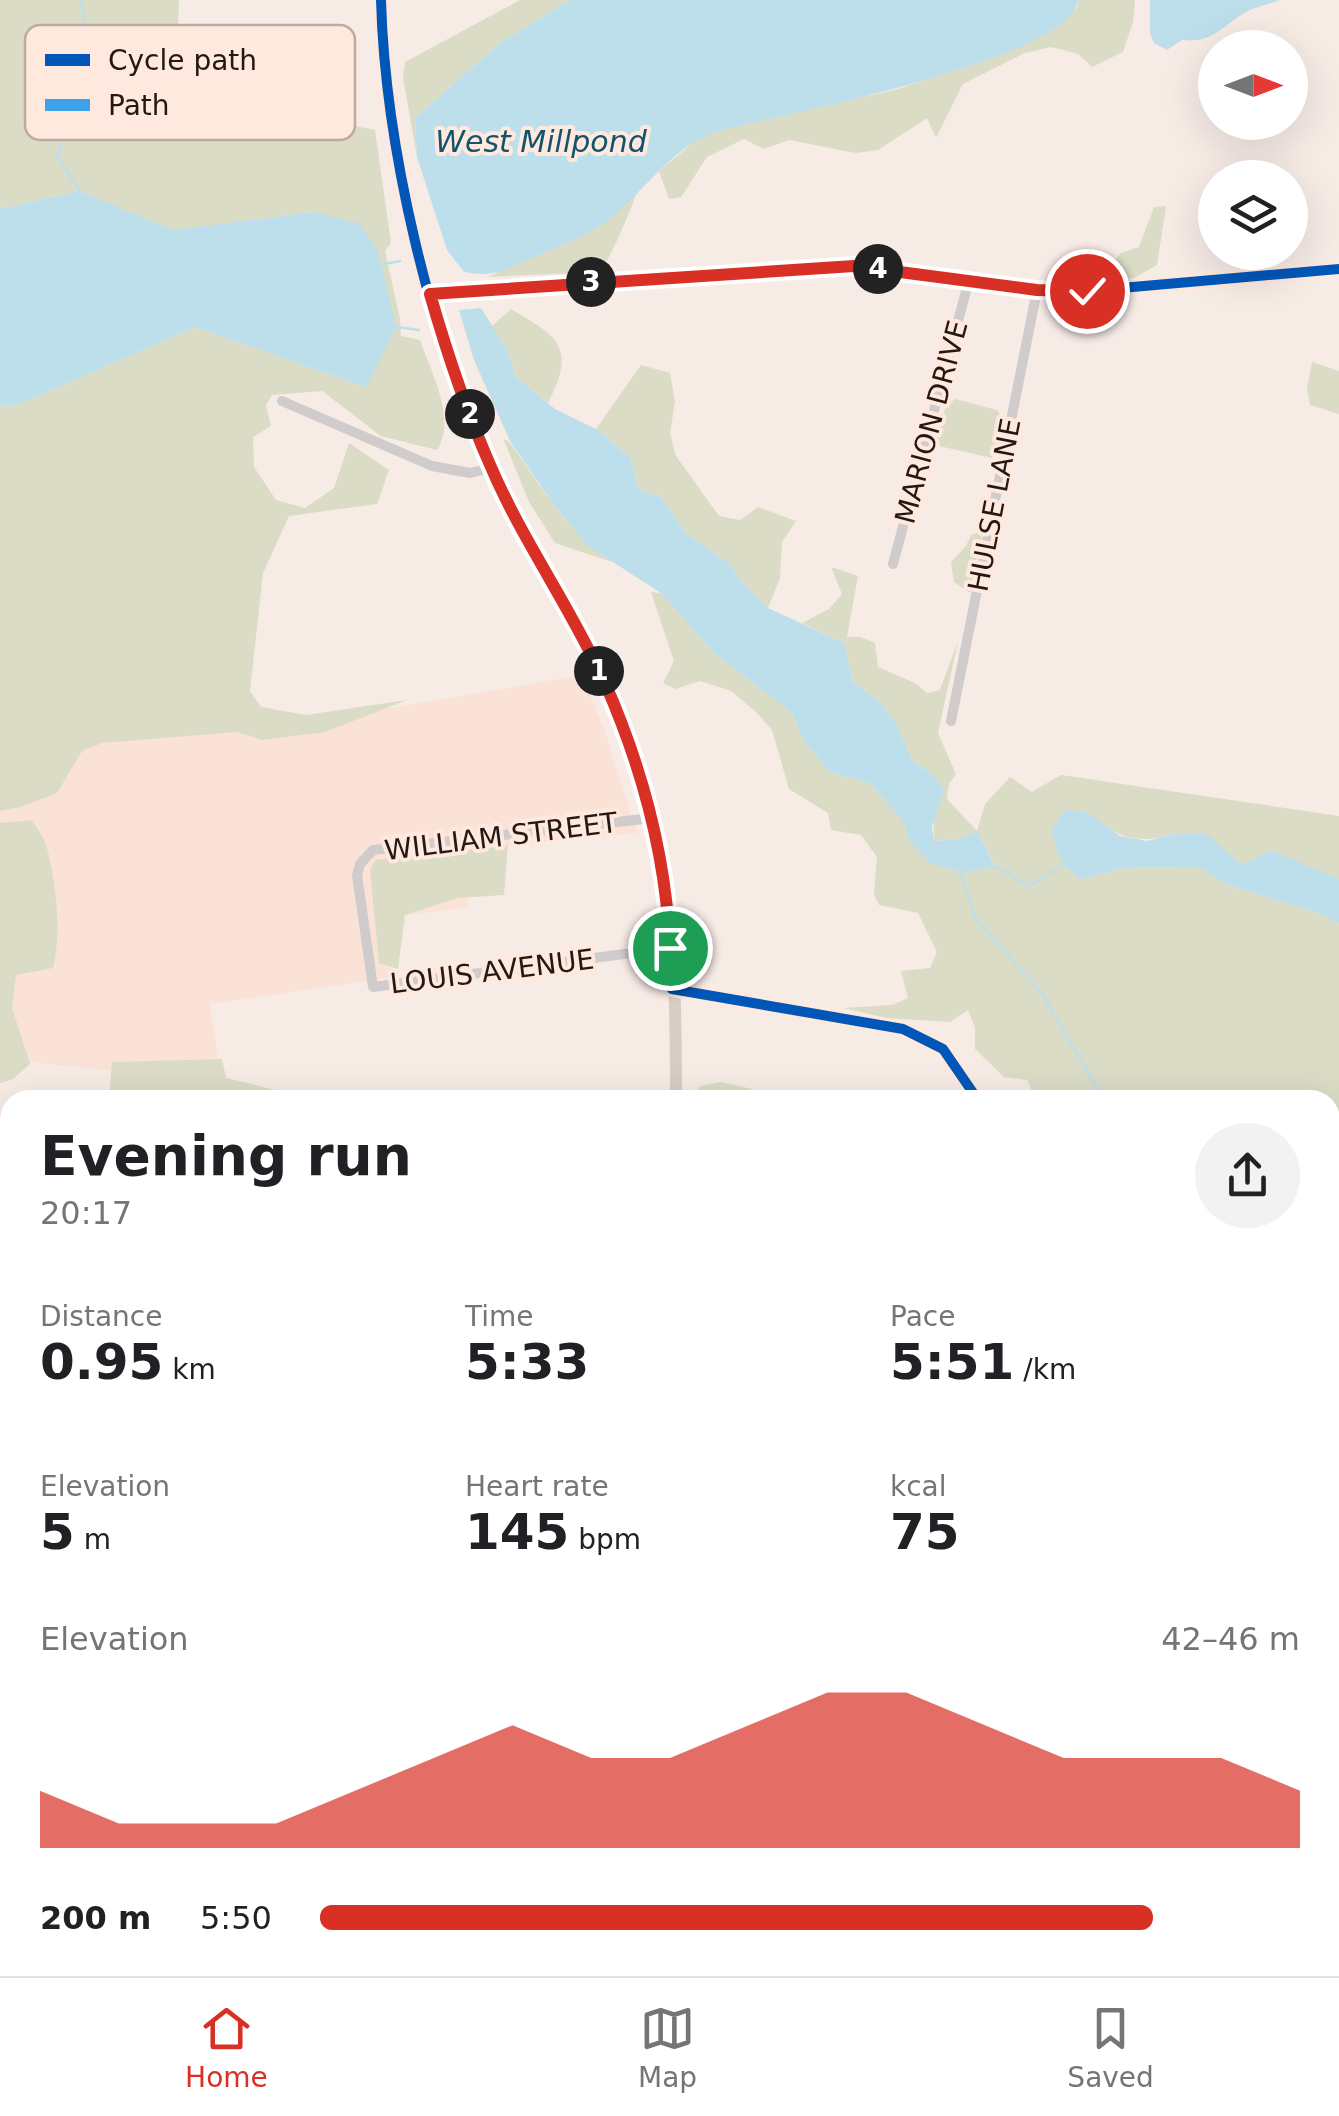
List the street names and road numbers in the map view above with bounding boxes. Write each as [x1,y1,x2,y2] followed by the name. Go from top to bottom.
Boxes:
[888,317,974,527] street label: MARION DRIVE
[962,416,1027,594] street label: HULSE LANE
[383,806,620,867] street label: WILLIAM STREET
[388,943,596,1000] street label: LOUIS AVENUE

